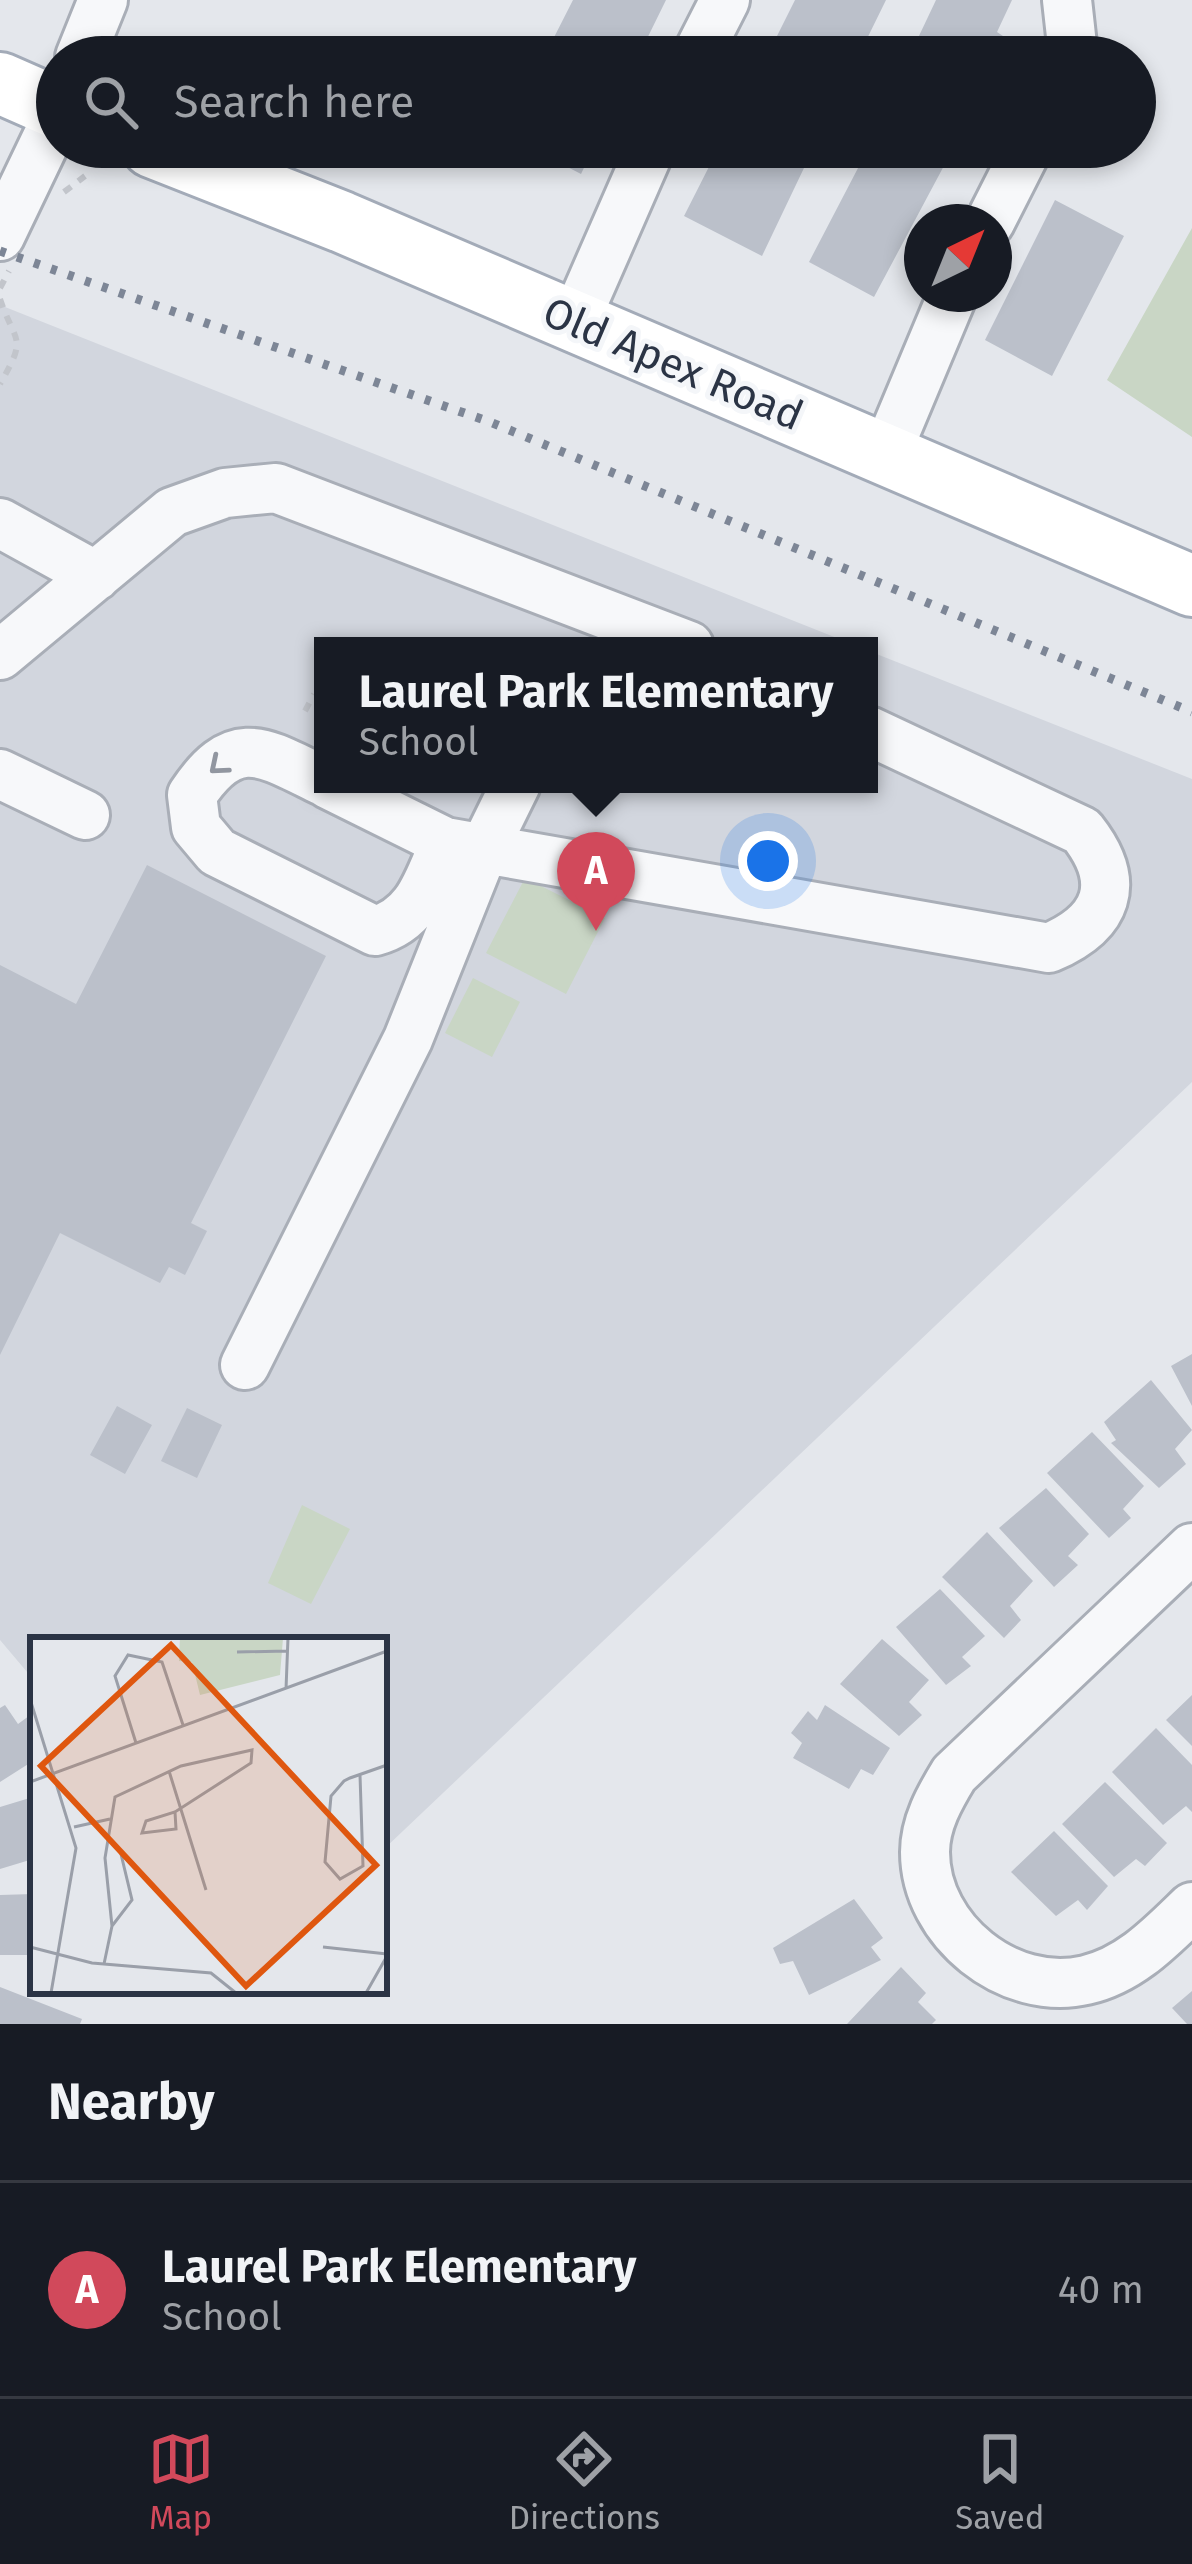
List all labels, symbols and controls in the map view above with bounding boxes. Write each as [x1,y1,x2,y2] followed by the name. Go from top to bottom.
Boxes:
[36,36,1156,168] search box
[78,69,144,135] icon: search
[174,75,414,129] text: Search here
[904,204,1012,312] north arrow
[536,287,810,441] street label: Old Apex Road
[314,637,878,793] popup
[359,665,833,719] text: Laurel Park Elementary
[359,719,479,765] text: School
[210,751,232,773] one-way arrow
[738,831,798,891] your location
[557,832,635,931] pin: A
[30,1637,387,1994] inset map
[48,2071,214,2133] text: Nearby
[162,2240,636,2294] text: Laurel Park Elementary
[75,2267,99,2313] text: A
[1058,2267,1144,2313] text: 40 m
[162,2294,282,2340] text: School
[148,2426,214,2538] tab: Map
[509,2426,660,2538] tab: Directions
[955,2426,1044,2538] tab: Saved

